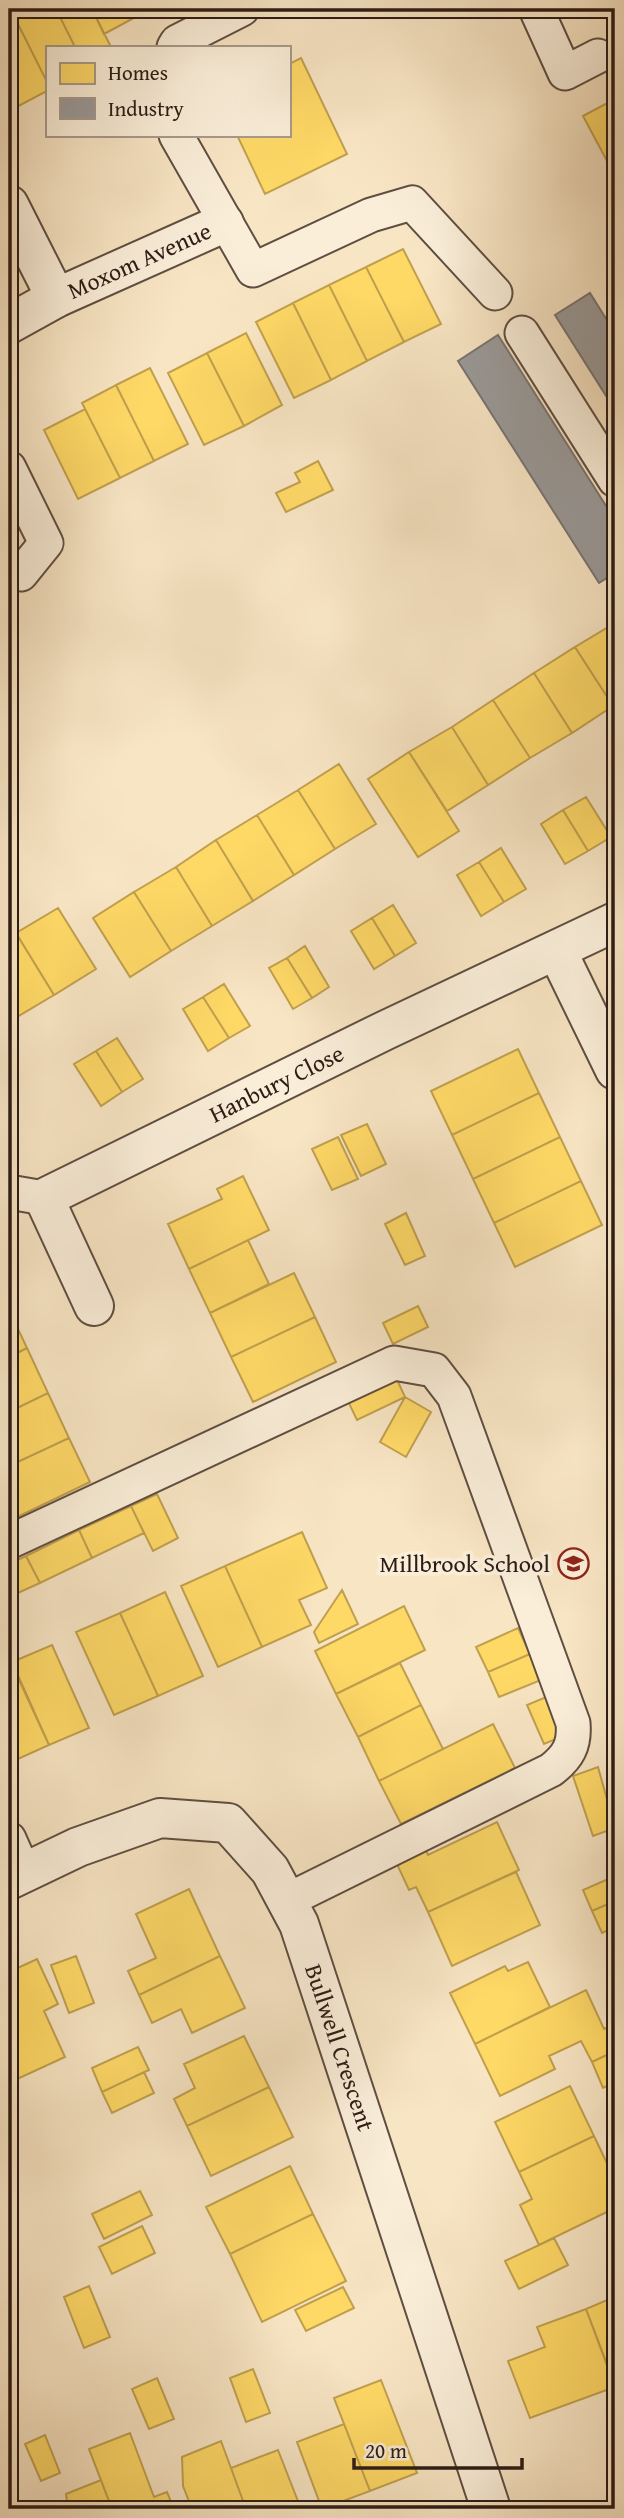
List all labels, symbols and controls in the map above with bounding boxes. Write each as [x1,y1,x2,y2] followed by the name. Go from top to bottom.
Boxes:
[46,46,290,136] legend
[108,57,168,88] text: Homes
[108,93,184,124] text: Industry
[62,213,217,308] street label: Moxom Avenue
[203,1035,350,1131] street label: Hanbury Close
[379,1546,550,1581] place label: Millbrook School
[556,1547,590,1581] school or university icon: Millbrook School
[296,1959,384,2136] street label: Bullwell Crescent
[354,2427,522,2471] scale bar
[365,2435,407,2466] text: 20 m

